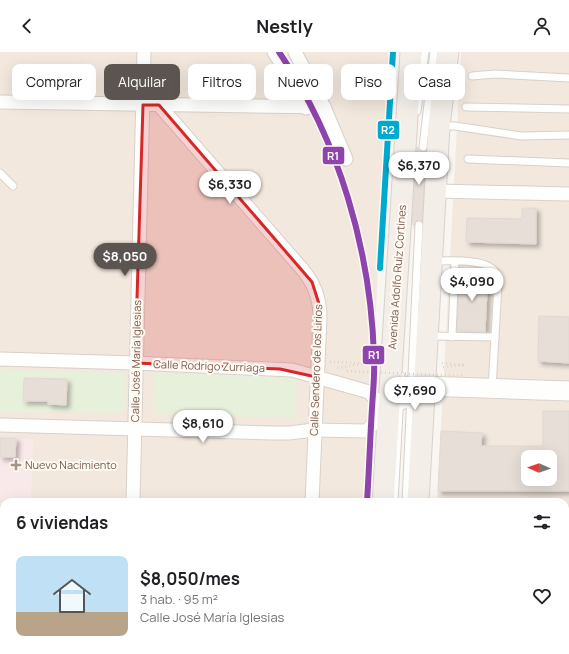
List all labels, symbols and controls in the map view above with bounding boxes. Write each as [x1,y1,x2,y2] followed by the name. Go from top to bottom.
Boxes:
[256,14,313,38] text: Nestly
[16,15,38,37] icon: back
[531,15,553,37] icon: person
[12,64,96,100] chip: Comprar
[104,64,180,100] chip: Alquilar
[188,64,256,100] chip: Filtros
[264,64,333,100] chip: Nuevo
[341,64,396,100] chip: Piso
[404,64,465,100] chip: Casa
[377,120,400,140] line badge: R2
[381,122,395,137] text: R2
[322,146,345,165] line badge: R1
[327,148,339,163] text: R1
[386,152,452,186] pin: $6,370
[397,156,441,174] text: $6,370
[197,171,263,205] pin: $6,330
[208,175,252,193] text: $6,330
[384,204,409,350] street label: Avenida Adolfo Ruíz Cortines
[92,243,158,277] pin: $8,050
[103,247,147,265] text: $8,050
[439,268,505,302] pin: $4,090
[450,272,494,290] text: $4,090
[127,300,144,422] street label: Calle José María Iglesias
[306,304,325,436] street label: Calle Sendero de los Lirios
[362,345,385,365] line badge: R1
[368,347,380,362] text: R1
[153,356,265,375] street label: Calle Rodrigo Zurriaga
[382,377,448,411] pin: $7,690
[393,381,437,399] text: $7,690
[170,410,236,444] pin: $8,610
[182,414,224,432] text: $8,610
[521,450,557,486] north arrow
[521,450,557,486] map controls
[25,457,117,472] place label: Nuevo Nacimiento
[10,459,22,471] marker: Nuevo Nacimiento
[16,511,108,534] text: 6 viviendas
[531,511,553,533] icon: filters
[140,567,240,590] text: $8,050/mes
[48,572,96,620] icon: home
[531,585,553,607] icon: heart
[140,590,218,608] text: 3 hab. · 95 m²
[140,608,284,626] text: Calle José María Iglesias

